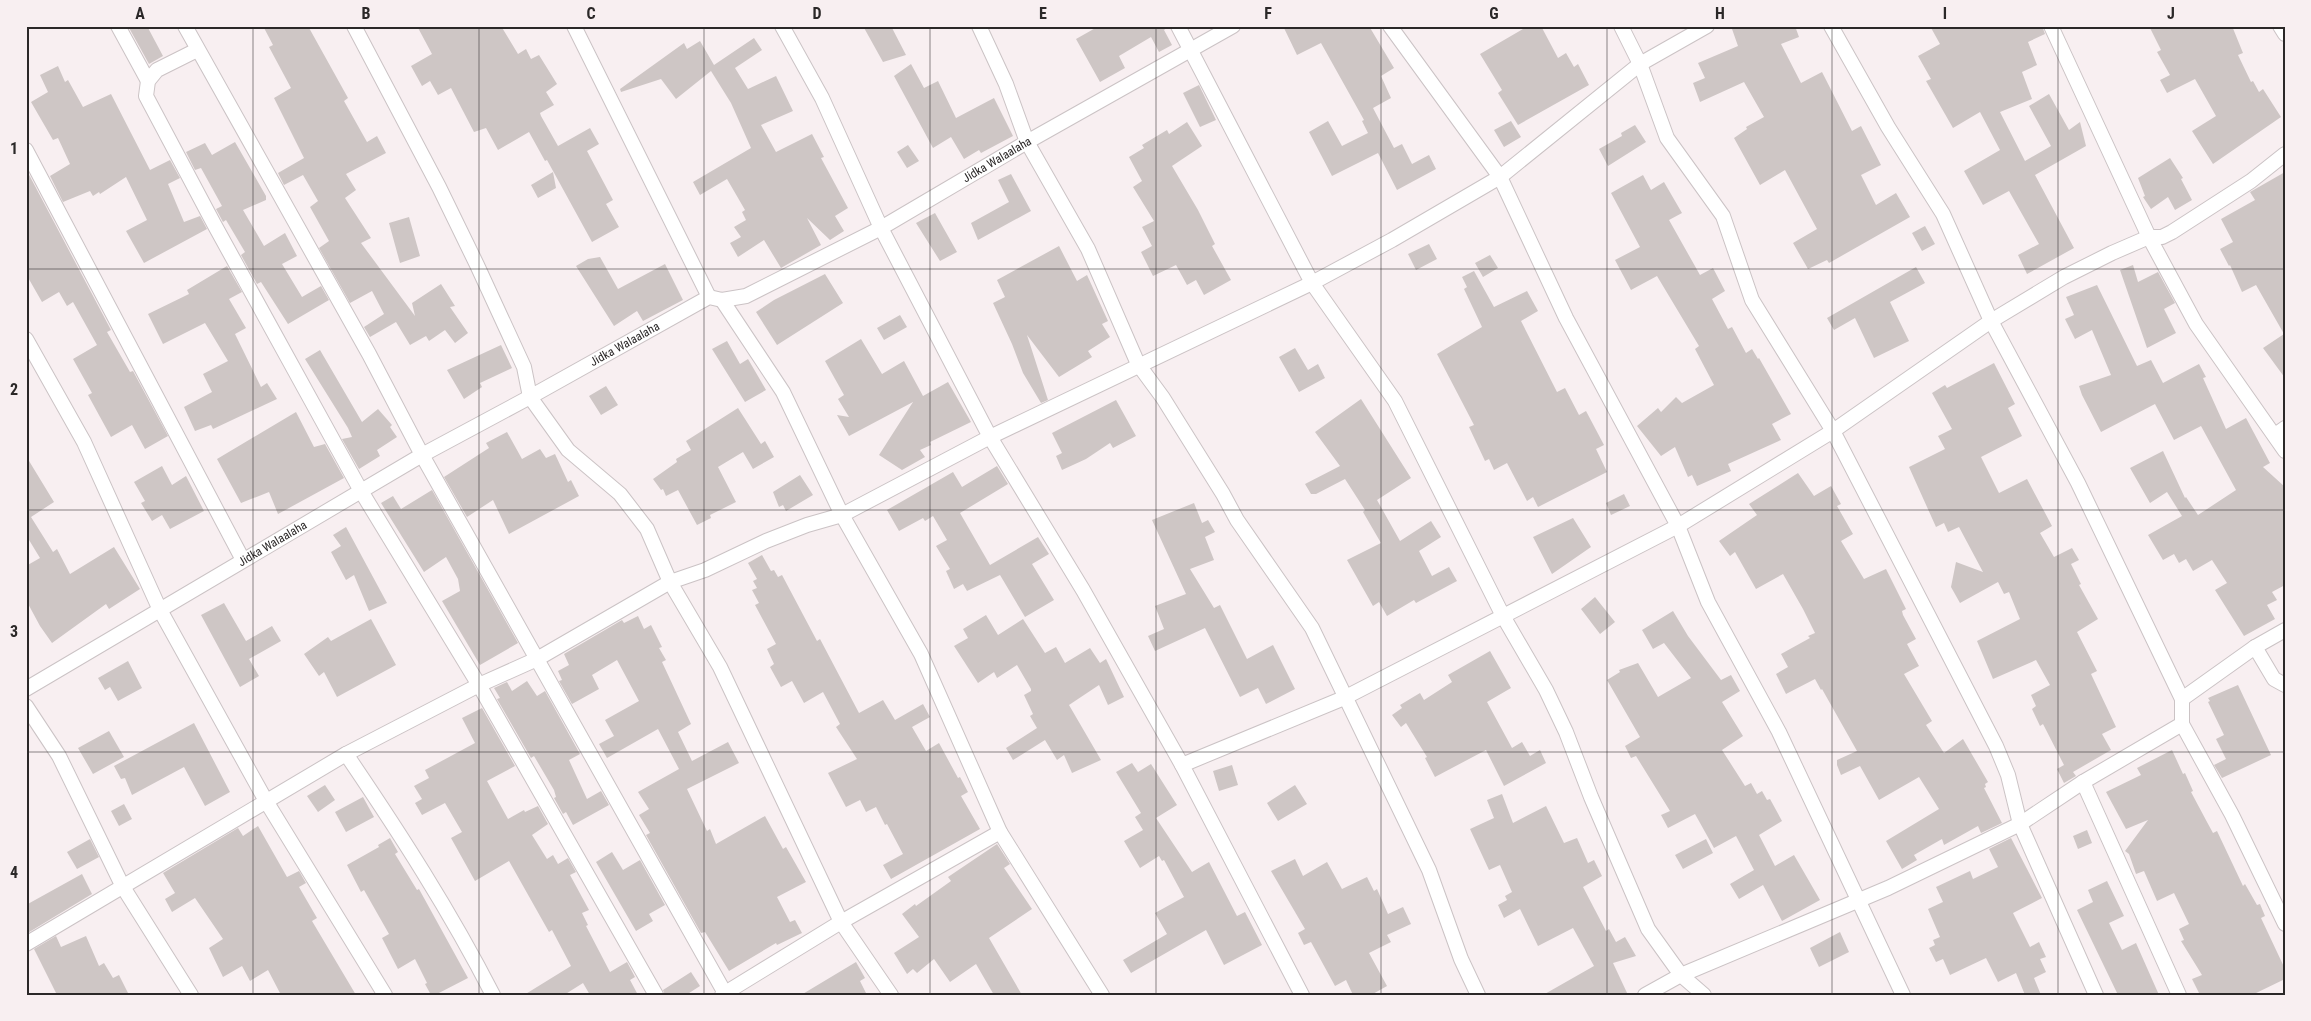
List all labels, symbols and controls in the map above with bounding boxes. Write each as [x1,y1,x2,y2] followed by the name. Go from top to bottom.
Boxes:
[135,4,145,23] text: A
[362,4,371,23] text: B
[586,4,596,23] text: C
[812,4,822,23] text: D
[1039,4,1047,23] text: E
[1264,4,1272,23] text: F
[1489,4,1499,23] text: G
[1715,4,1725,23] text: H
[1943,4,1947,23] text: I
[2167,4,2175,23] text: J
[960,134,1034,185] street label: Jidka Walaalaha
[10,139,18,158] text: 1
[587,319,662,369] street label: Jidka Walaalaha
[10,380,18,399] text: 2
[235,518,309,569] street label: Jidka Walaalaha
[10,622,18,641] text: 3
[10,863,18,882] text: 4

